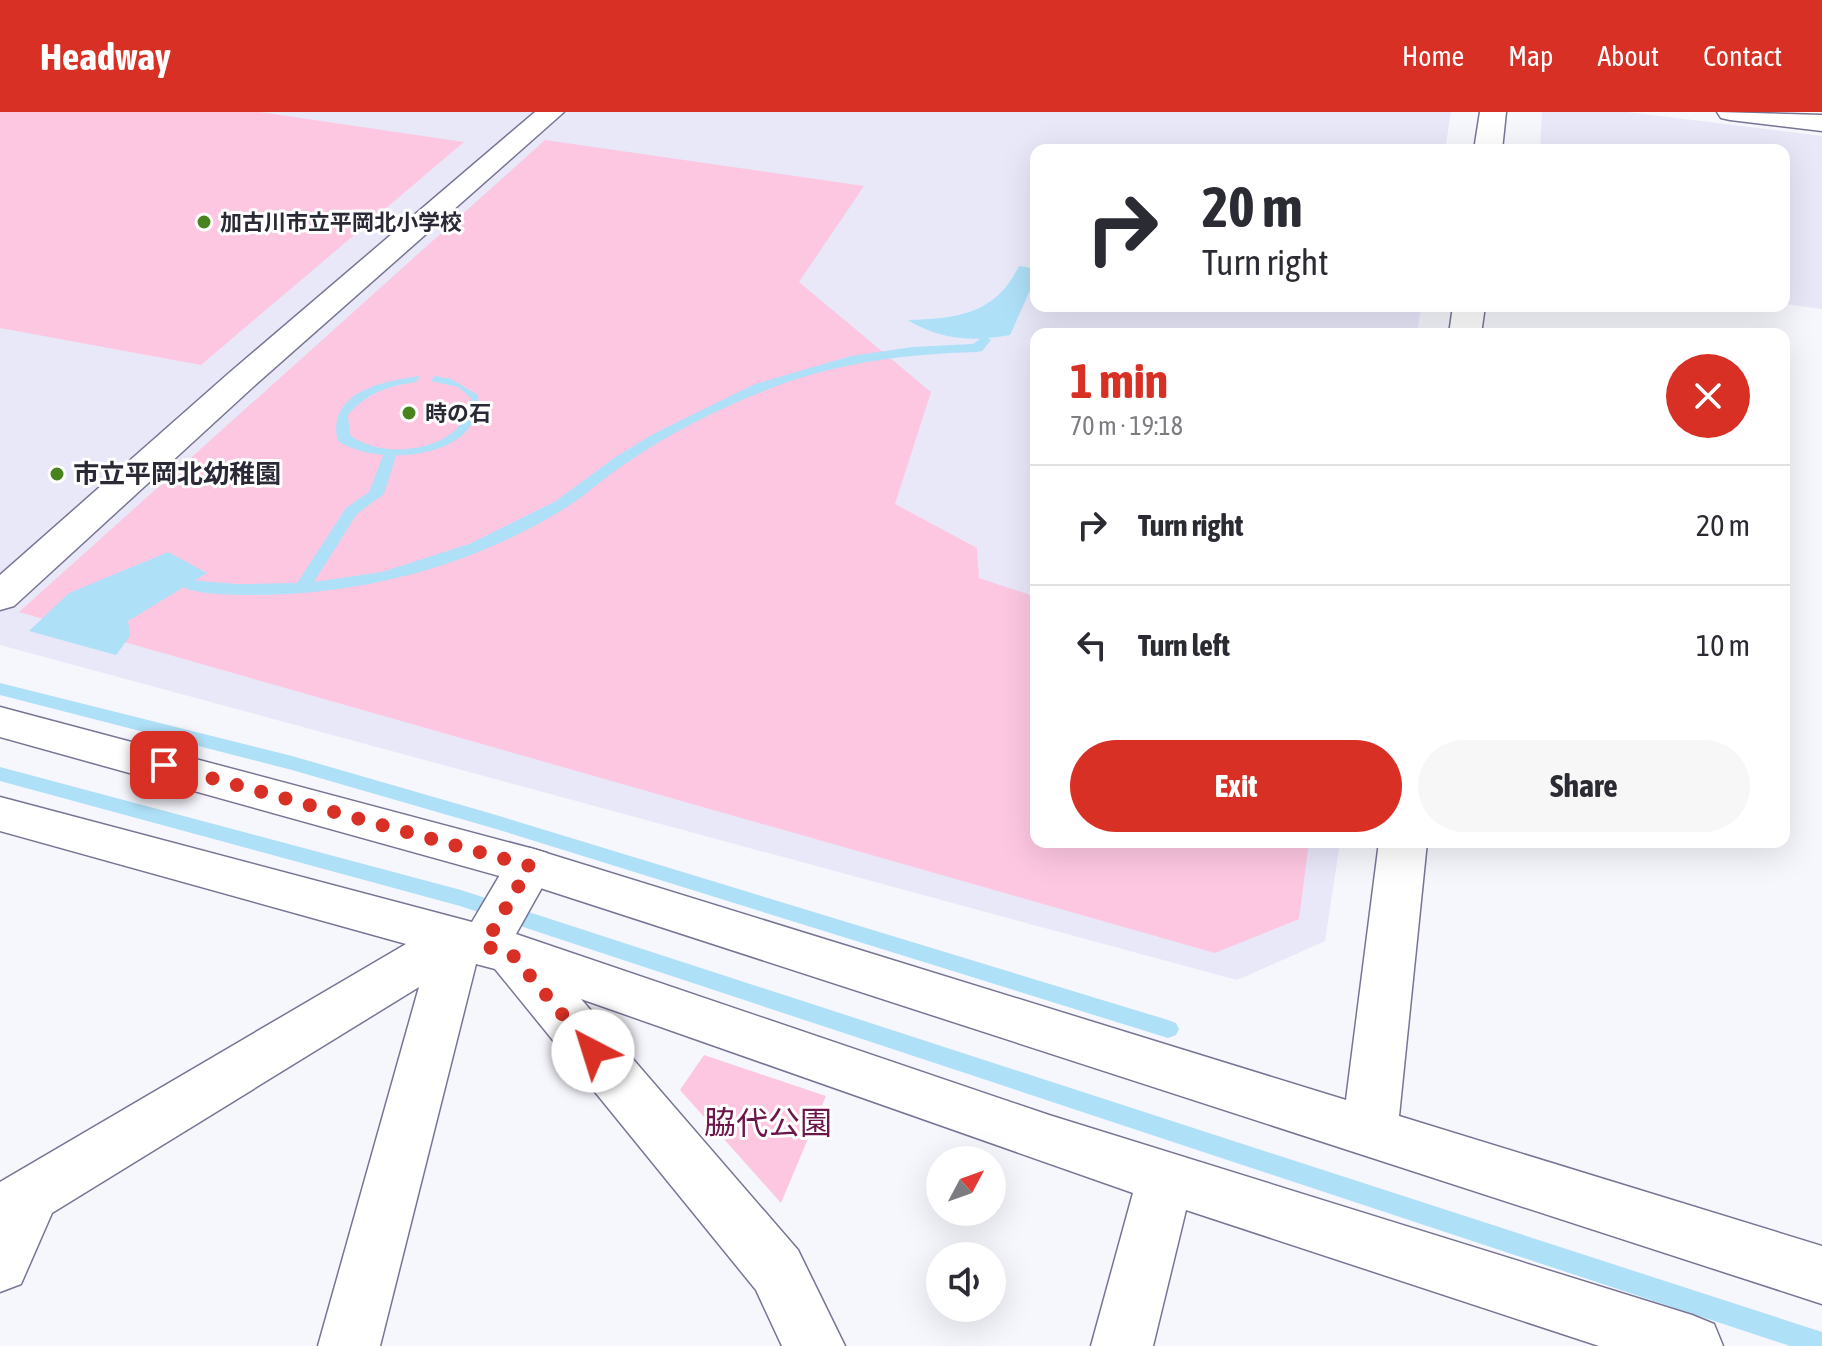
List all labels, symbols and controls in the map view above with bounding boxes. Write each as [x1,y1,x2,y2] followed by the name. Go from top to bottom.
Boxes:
[40,35,171,78] text: Headway
[1402,40,1464,72] text: Home
[1508,40,1553,72] text: Map
[1597,40,1659,72] text: About
[1703,40,1782,72] text: Contact
[1202,175,1303,239] text: 20 m
[1070,176,1174,280] icon: right
[220,209,462,235] place label: 加古川市立平岡北小学校
[195,213,213,231] marker: 加古川市立平岡北小学校
[1202,241,1329,283] text: Turn right
[1070,353,1168,408] text: 1 min
[1666,354,1750,438] button: close
[425,400,491,426] place label: 時の石
[400,404,418,422] marker: 時の石
[1070,411,1183,441] text: 70 m · 19:18
[73,459,281,489] place label: 市立平岡北幼稚園
[48,465,66,483] marker: 市立平岡北幼稚園
[1070,503,1114,547] icon: right
[1138,508,1244,542] text: Turn right
[1696,508,1750,542] text: 20 m
[1070,623,1114,667] icon: left
[1138,628,1230,662] text: Turn left
[1696,628,1750,662] text: 10 m
[130,731,198,799] pin
[1070,740,1402,832] button: Exit
[1418,740,1750,832] button: Share
[142,743,186,787] icon: arrive
[551,1009,635,1093] position arrow
[704,1104,832,1141] park label: 脇代公園
[926,1146,1006,1226] north arrow
[926,1146,1006,1322] map controls
[926,1242,1006,1322] button: sound

